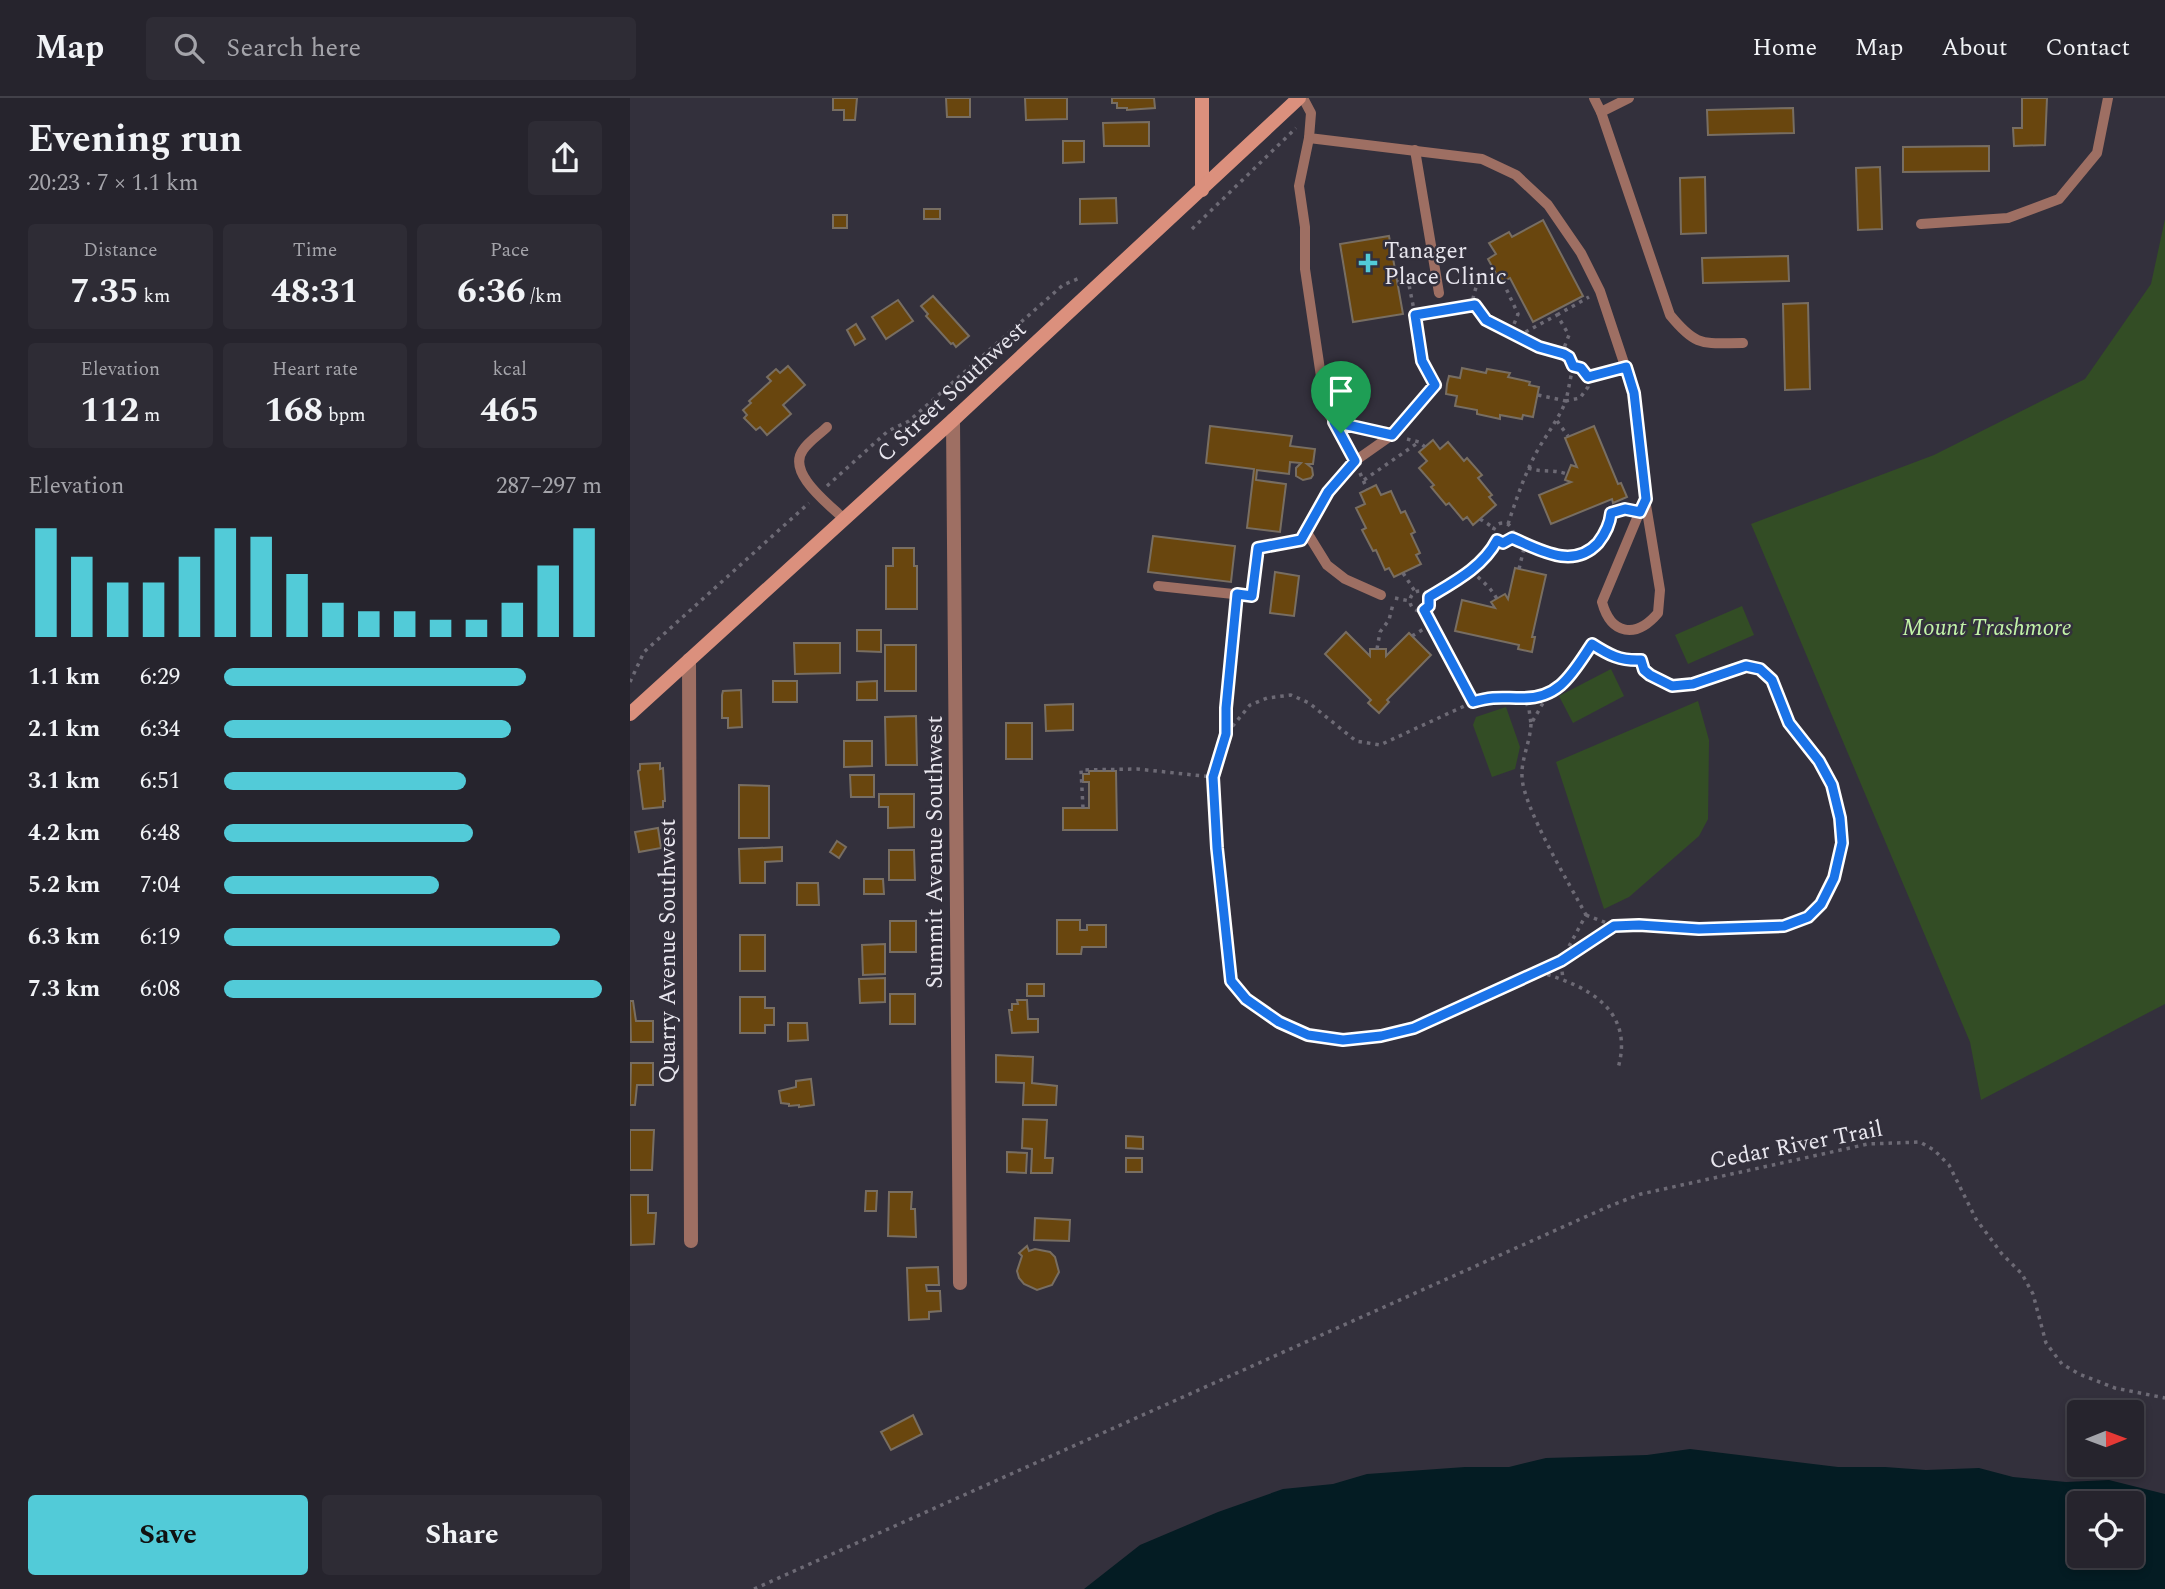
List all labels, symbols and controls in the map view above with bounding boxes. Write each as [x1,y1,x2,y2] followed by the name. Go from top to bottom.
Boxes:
[146,17,636,80] search box
[35,23,104,73] text: Map
[226,28,361,68] text: Search here
[170,29,208,67] icon: search
[1752,30,1817,66] text: Home
[1855,30,1903,66] text: Map
[1941,30,2007,66] text: About
[2045,30,2130,66] text: Contact
[28,111,242,169] text: Evening run
[528,121,602,195] button: share
[28,166,199,201] text: 20:23 · 7 × 1.1 km
[1384,234,1507,295] place label: Tanager Place Clinic
[83,236,157,265] text: Distance
[293,236,337,265] text: Time
[490,236,529,265] text: Pace
[1358,253,1378,273] marker: Tanager Place Clinic
[70,265,139,318] text: 7.35
[271,265,359,318] text: 48:31
[457,265,526,318] text: 6:36
[139,282,170,311] text: km
[526,282,562,311] text: /km
[869,313,1035,471] street label: C Street Southwest
[81,355,160,384] text: Elevation
[272,355,358,384] text: Heart rate
[493,355,527,384] text: kcal
[1311,361,1371,433] pin
[1322,372,1360,410] icon: arrive
[80,384,139,437] text: 112
[264,384,323,437] text: 168
[480,384,539,437] text: 465
[139,401,160,430] text: m
[323,401,366,430] text: bpm
[28,469,124,504] text: Elevation
[496,469,602,504] text: 287–297 m
[1902,611,2072,646] park label: Mount Trashmore
[28,660,100,695] text: 1.1 km
[140,660,180,695] text: 6:29
[28,712,100,747] text: 2.1 km
[140,712,180,747] text: 6:34
[918,716,953,988] street label: Summit Avenue Southwest
[28,764,100,799] text: 3.1 km
[140,764,180,799] text: 6:51
[28,816,100,851] text: 4.2 km
[140,816,180,851] text: 6:48
[651,818,686,1084] street label: Quarry Avenue Southwest
[28,868,100,903] text: 5.2 km
[140,868,180,903] text: 7:04
[28,920,100,955] text: 6.3 km
[140,920,180,955] text: 6:19
[28,972,100,1007] text: 7.3 km
[140,972,180,1007] text: 6:08
[1707,1112,1886,1179] street label: Cedar River Trail
[2067,1400,2144,1477] north arrow
[2067,1400,2144,1568] map controls
[2067,1491,2144,1568] button: locate
[28,1495,308,1575] button: Save
[322,1495,602,1575] button: Share

